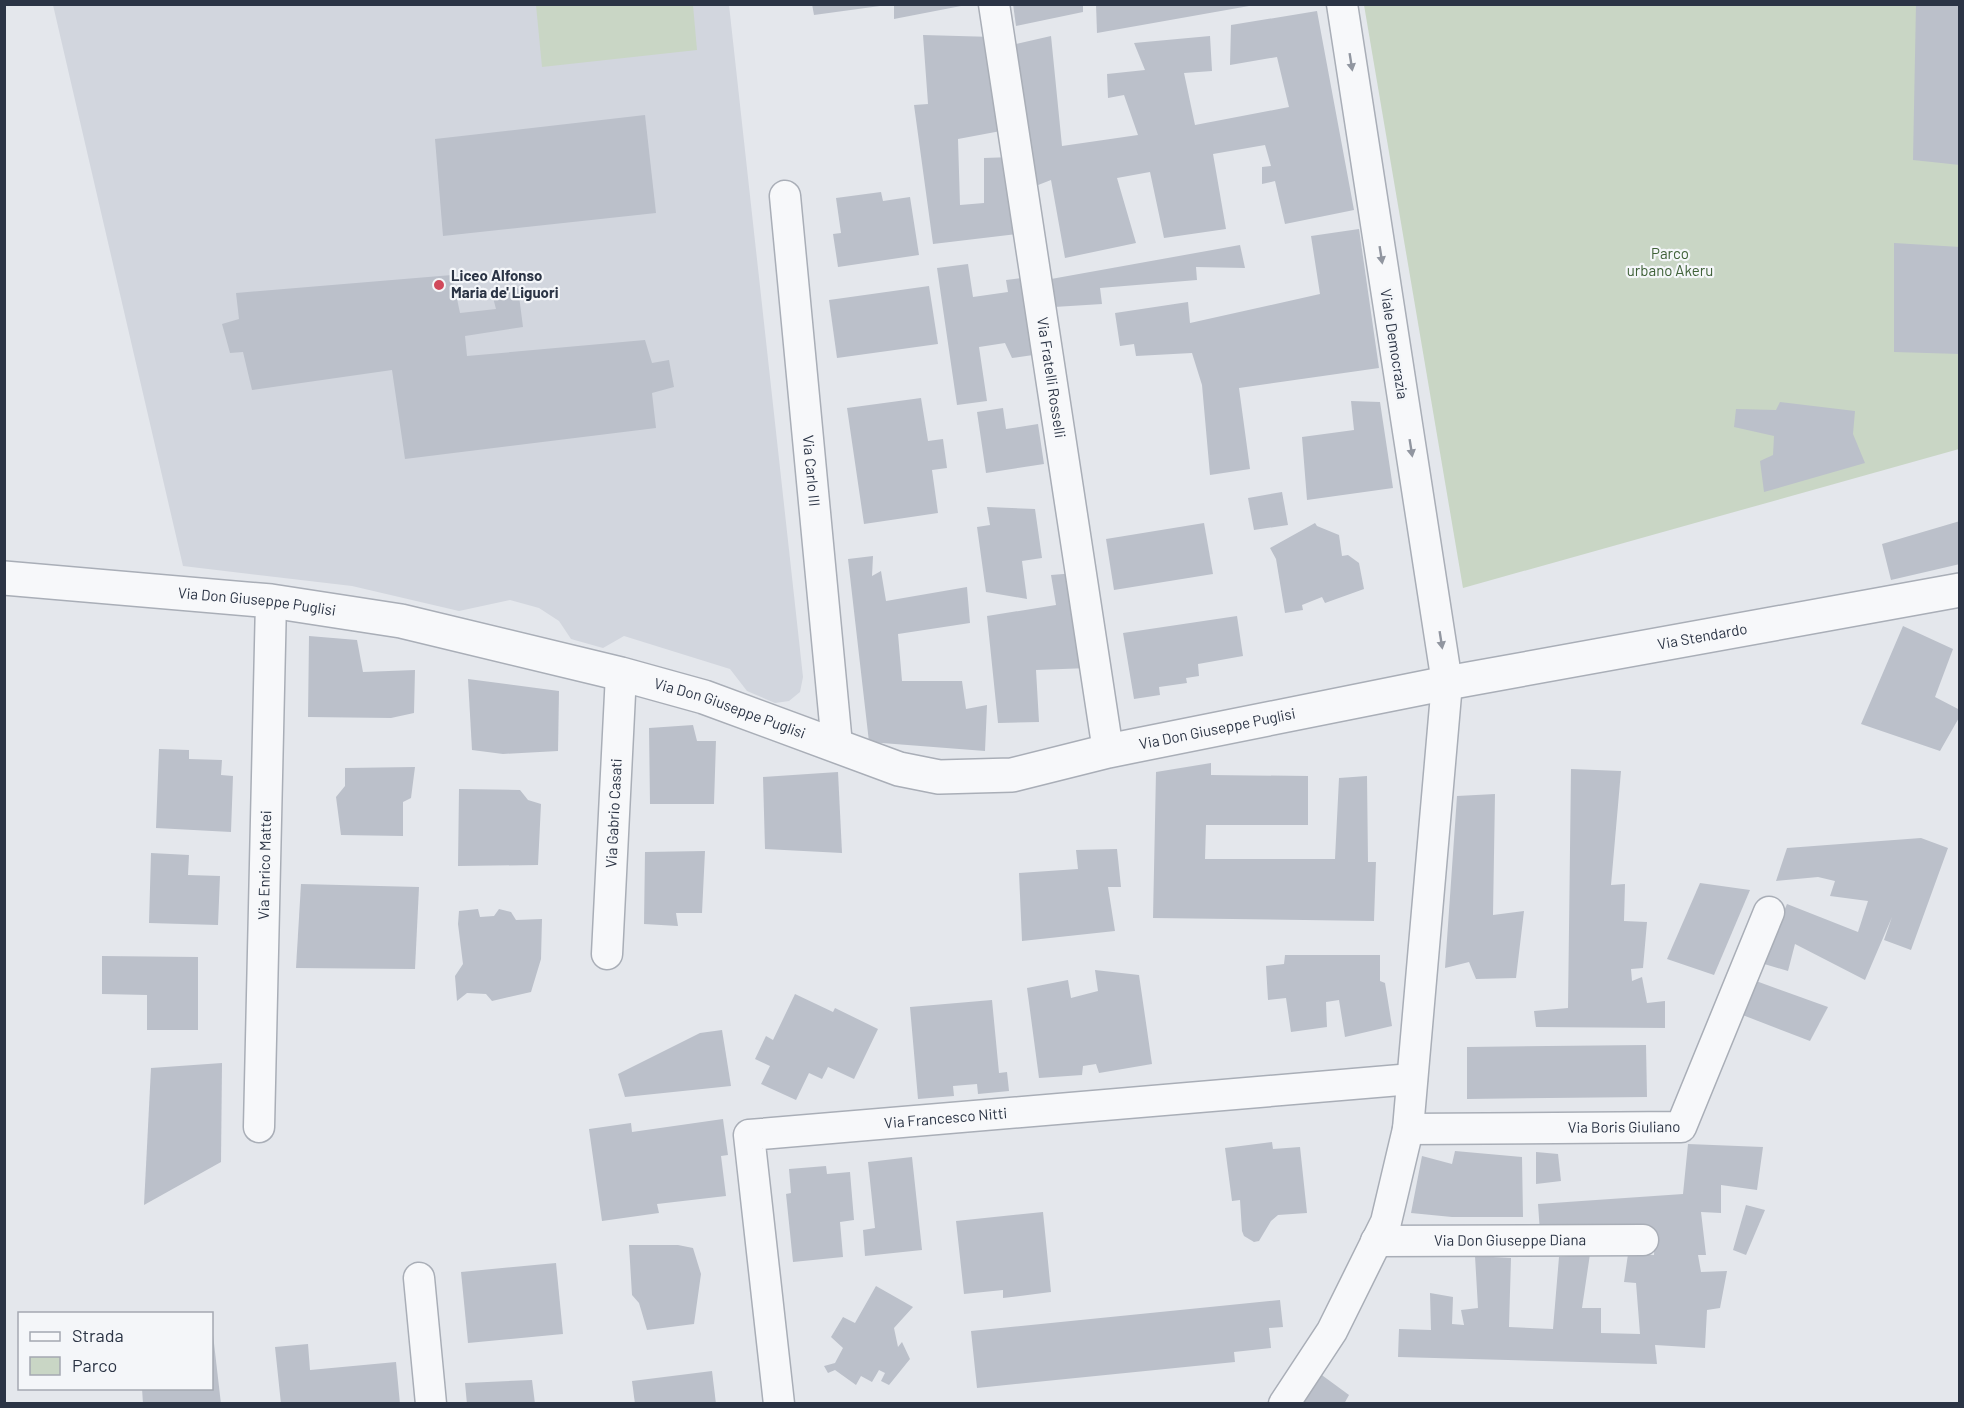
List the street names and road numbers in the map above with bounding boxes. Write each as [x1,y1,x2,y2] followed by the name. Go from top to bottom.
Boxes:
[1377,287,1413,400] street label: Viale Democrazia
[1034,316,1070,439] street label: Via Fratelli Rosselli
[800,434,824,507] street label: Via Carlo III
[177,583,337,619] street label: Via Don Giuseppe Puglisi
[1656,619,1749,653] street label: Via Stendardo
[652,674,808,742] street label: Via Don Giuseppe Puglisi
[1137,704,1297,753] street label: Via Don Giuseppe Puglisi
[601,758,625,868] street label: Via Gabrio Casati
[254,810,274,920] street label: Via Enrico Mattei
[883,1103,1008,1132] street label: Via Francesco Nitti
[1568,1117,1680,1136] street label: Via Boris Giuliano
[1434,1230,1586,1249] street label: Via Don Giuseppe Diana

